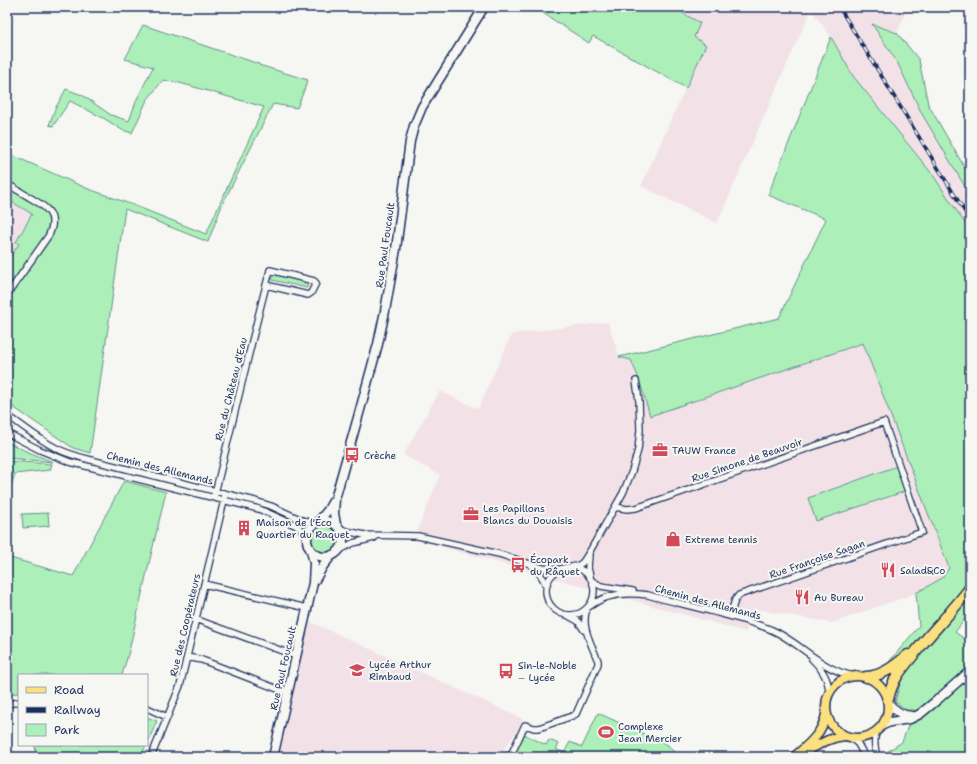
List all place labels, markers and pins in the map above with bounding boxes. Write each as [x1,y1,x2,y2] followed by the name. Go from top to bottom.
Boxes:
[651,441,669,459] office icon: TAUW France
[672,444,737,457] place label: TAUW France
[343,446,361,464] bus stop icon: Crèche
[364,449,397,462] place label: Crèche
[483,502,572,527] place label: Les Papillons Blancs du Douaisis
[462,505,480,523] office icon: Les Papillons Blancs du Douaisis
[256,516,350,541] place label: Maison de l'Éco Quartier du Raquet
[235,519,253,537] building icon: Maison de l'Éco Quartier du Raquet
[664,530,682,548] shop icon: Extreme tennis
[685,533,757,546] place label: Extreme tennis
[530,553,580,578] place label: Écopark du Râquet
[509,556,527,574] bus stop icon: Écopark du Râquet
[879,561,897,579] restaurant icon: Salad&Co
[900,564,945,577] place label: Salad&Co
[793,588,811,606] restaurant icon: Au Bureau
[814,591,864,604] place label: Au Bureau
[369,658,432,683] place label: Lycée Arthur Rimbaud
[518,659,577,684] place label: Sin-le-Noble – Lycée
[348,661,366,679] school or university icon: Lycée Arthur Rimbaud
[497,662,515,680] bus stop icon: Sin-le-Noble – Lycée
[618,720,682,745] place label: Complexe Jean Mercier
[597,723,615,741] sports icon: Complexe Jean Mercier

